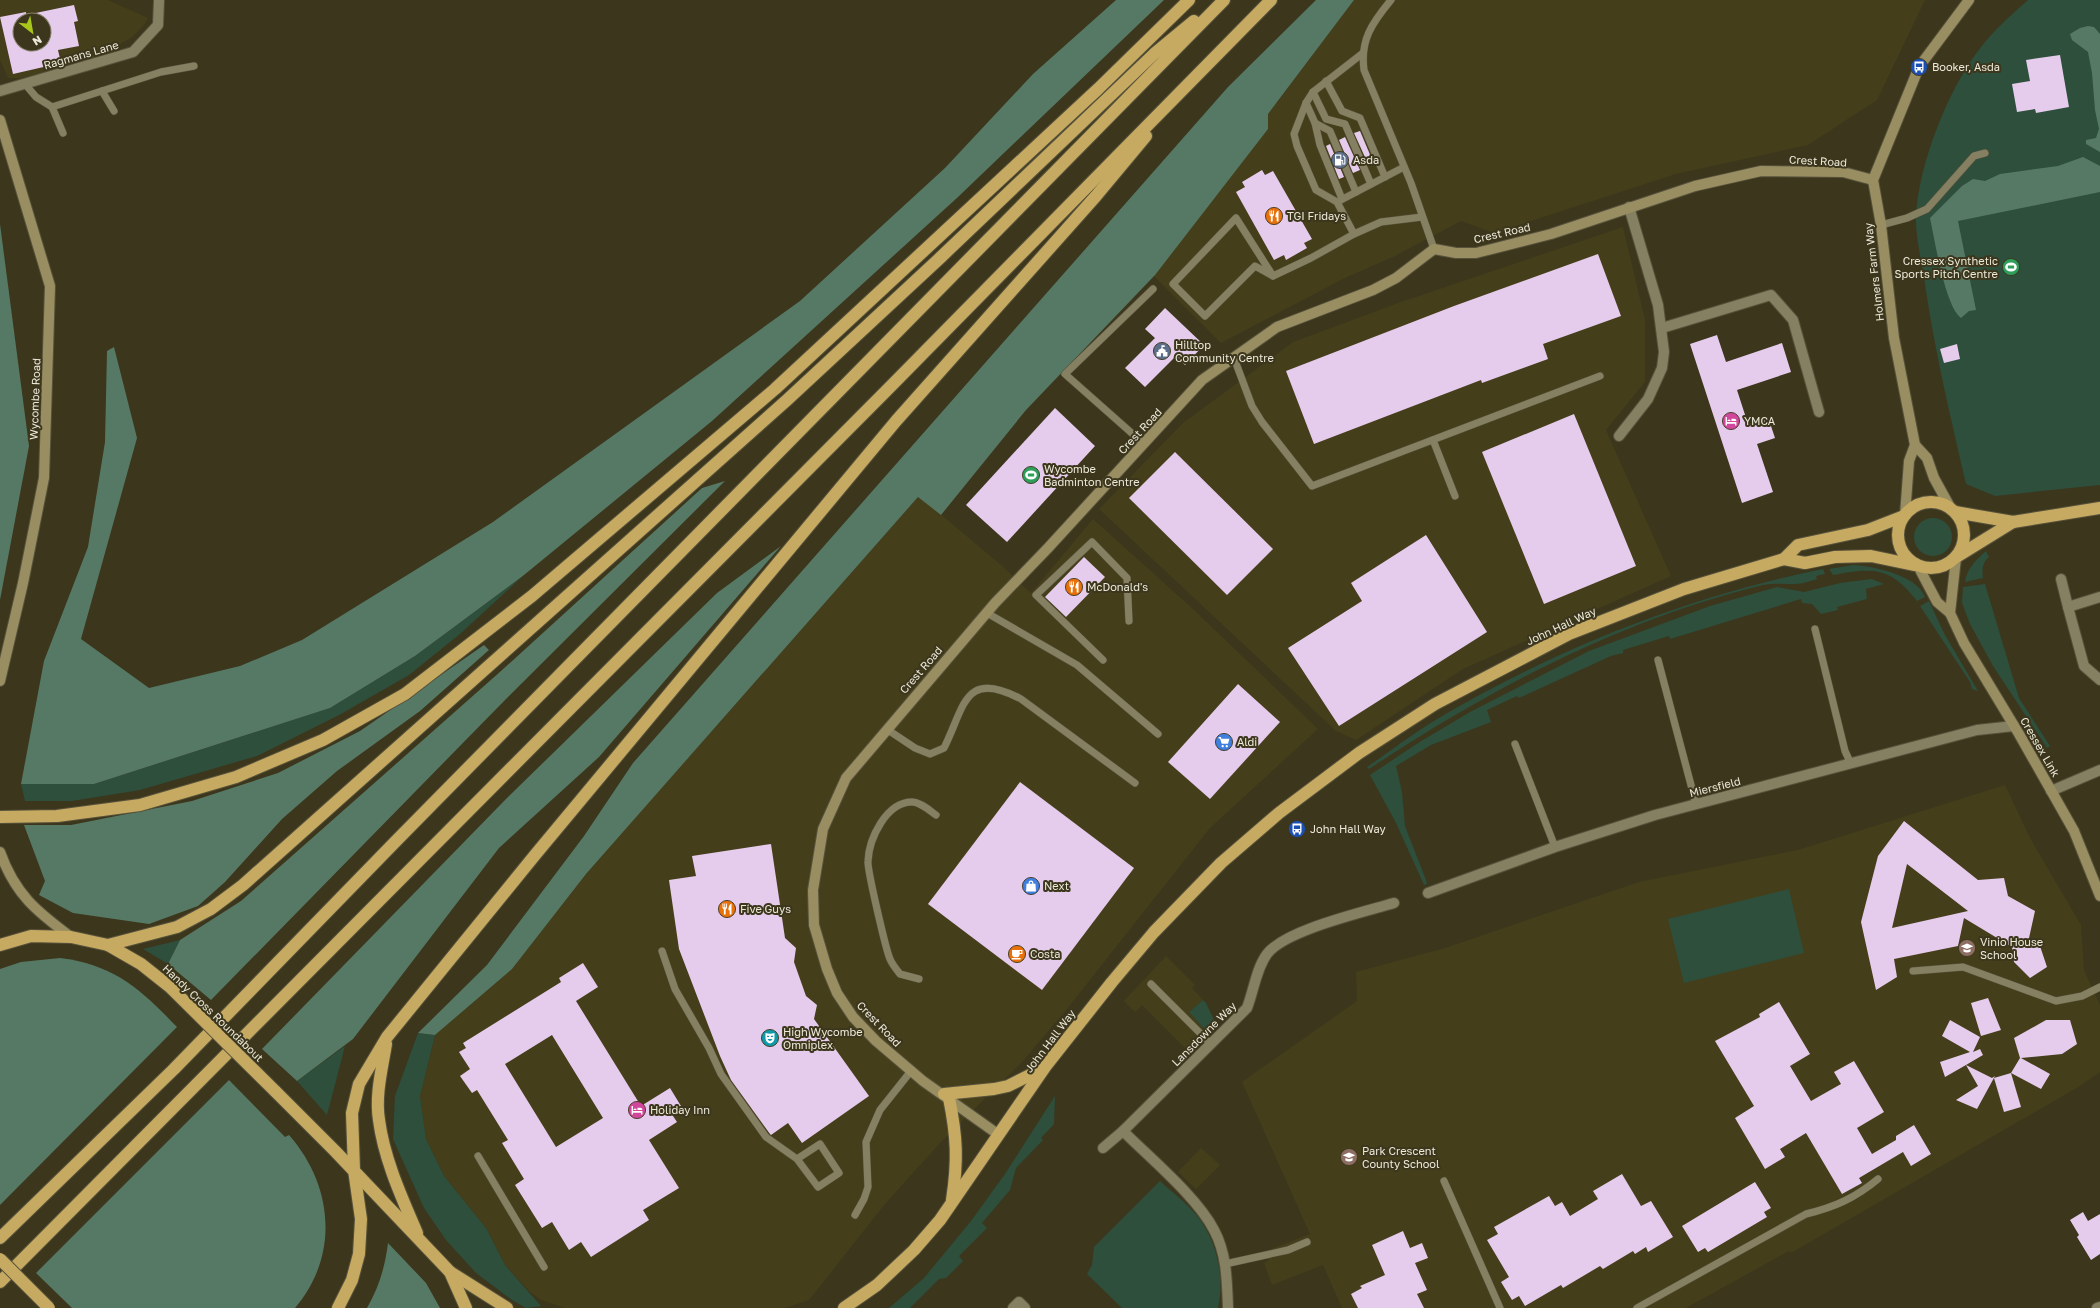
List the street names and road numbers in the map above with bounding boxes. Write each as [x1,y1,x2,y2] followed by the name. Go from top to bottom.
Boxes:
[42,38,120,71] street label: Ragmans Lane
[1789,152,1847,169] street label: Crest Road
[1472,220,1532,245] street label: Crest Road
[1861,222,1886,322] street label: Holmers Farm Way
[27,358,42,440] street label: Wycombe Road
[1115,405,1164,456] street label: Crest Road
[1524,604,1598,647] street label: John Hall Way
[897,644,945,696] street label: Crest Road
[2018,715,2063,779] street label: Cressex Link
[1688,774,1742,799] street label: Miersfield
[160,961,266,1064] street label: Handy Cross Roundabout
[855,998,904,1049] street label: Crest Road
[1169,999,1238,1068] street label: Lansdowne Way
[1022,1007,1078,1075] street label: John Hall Way

